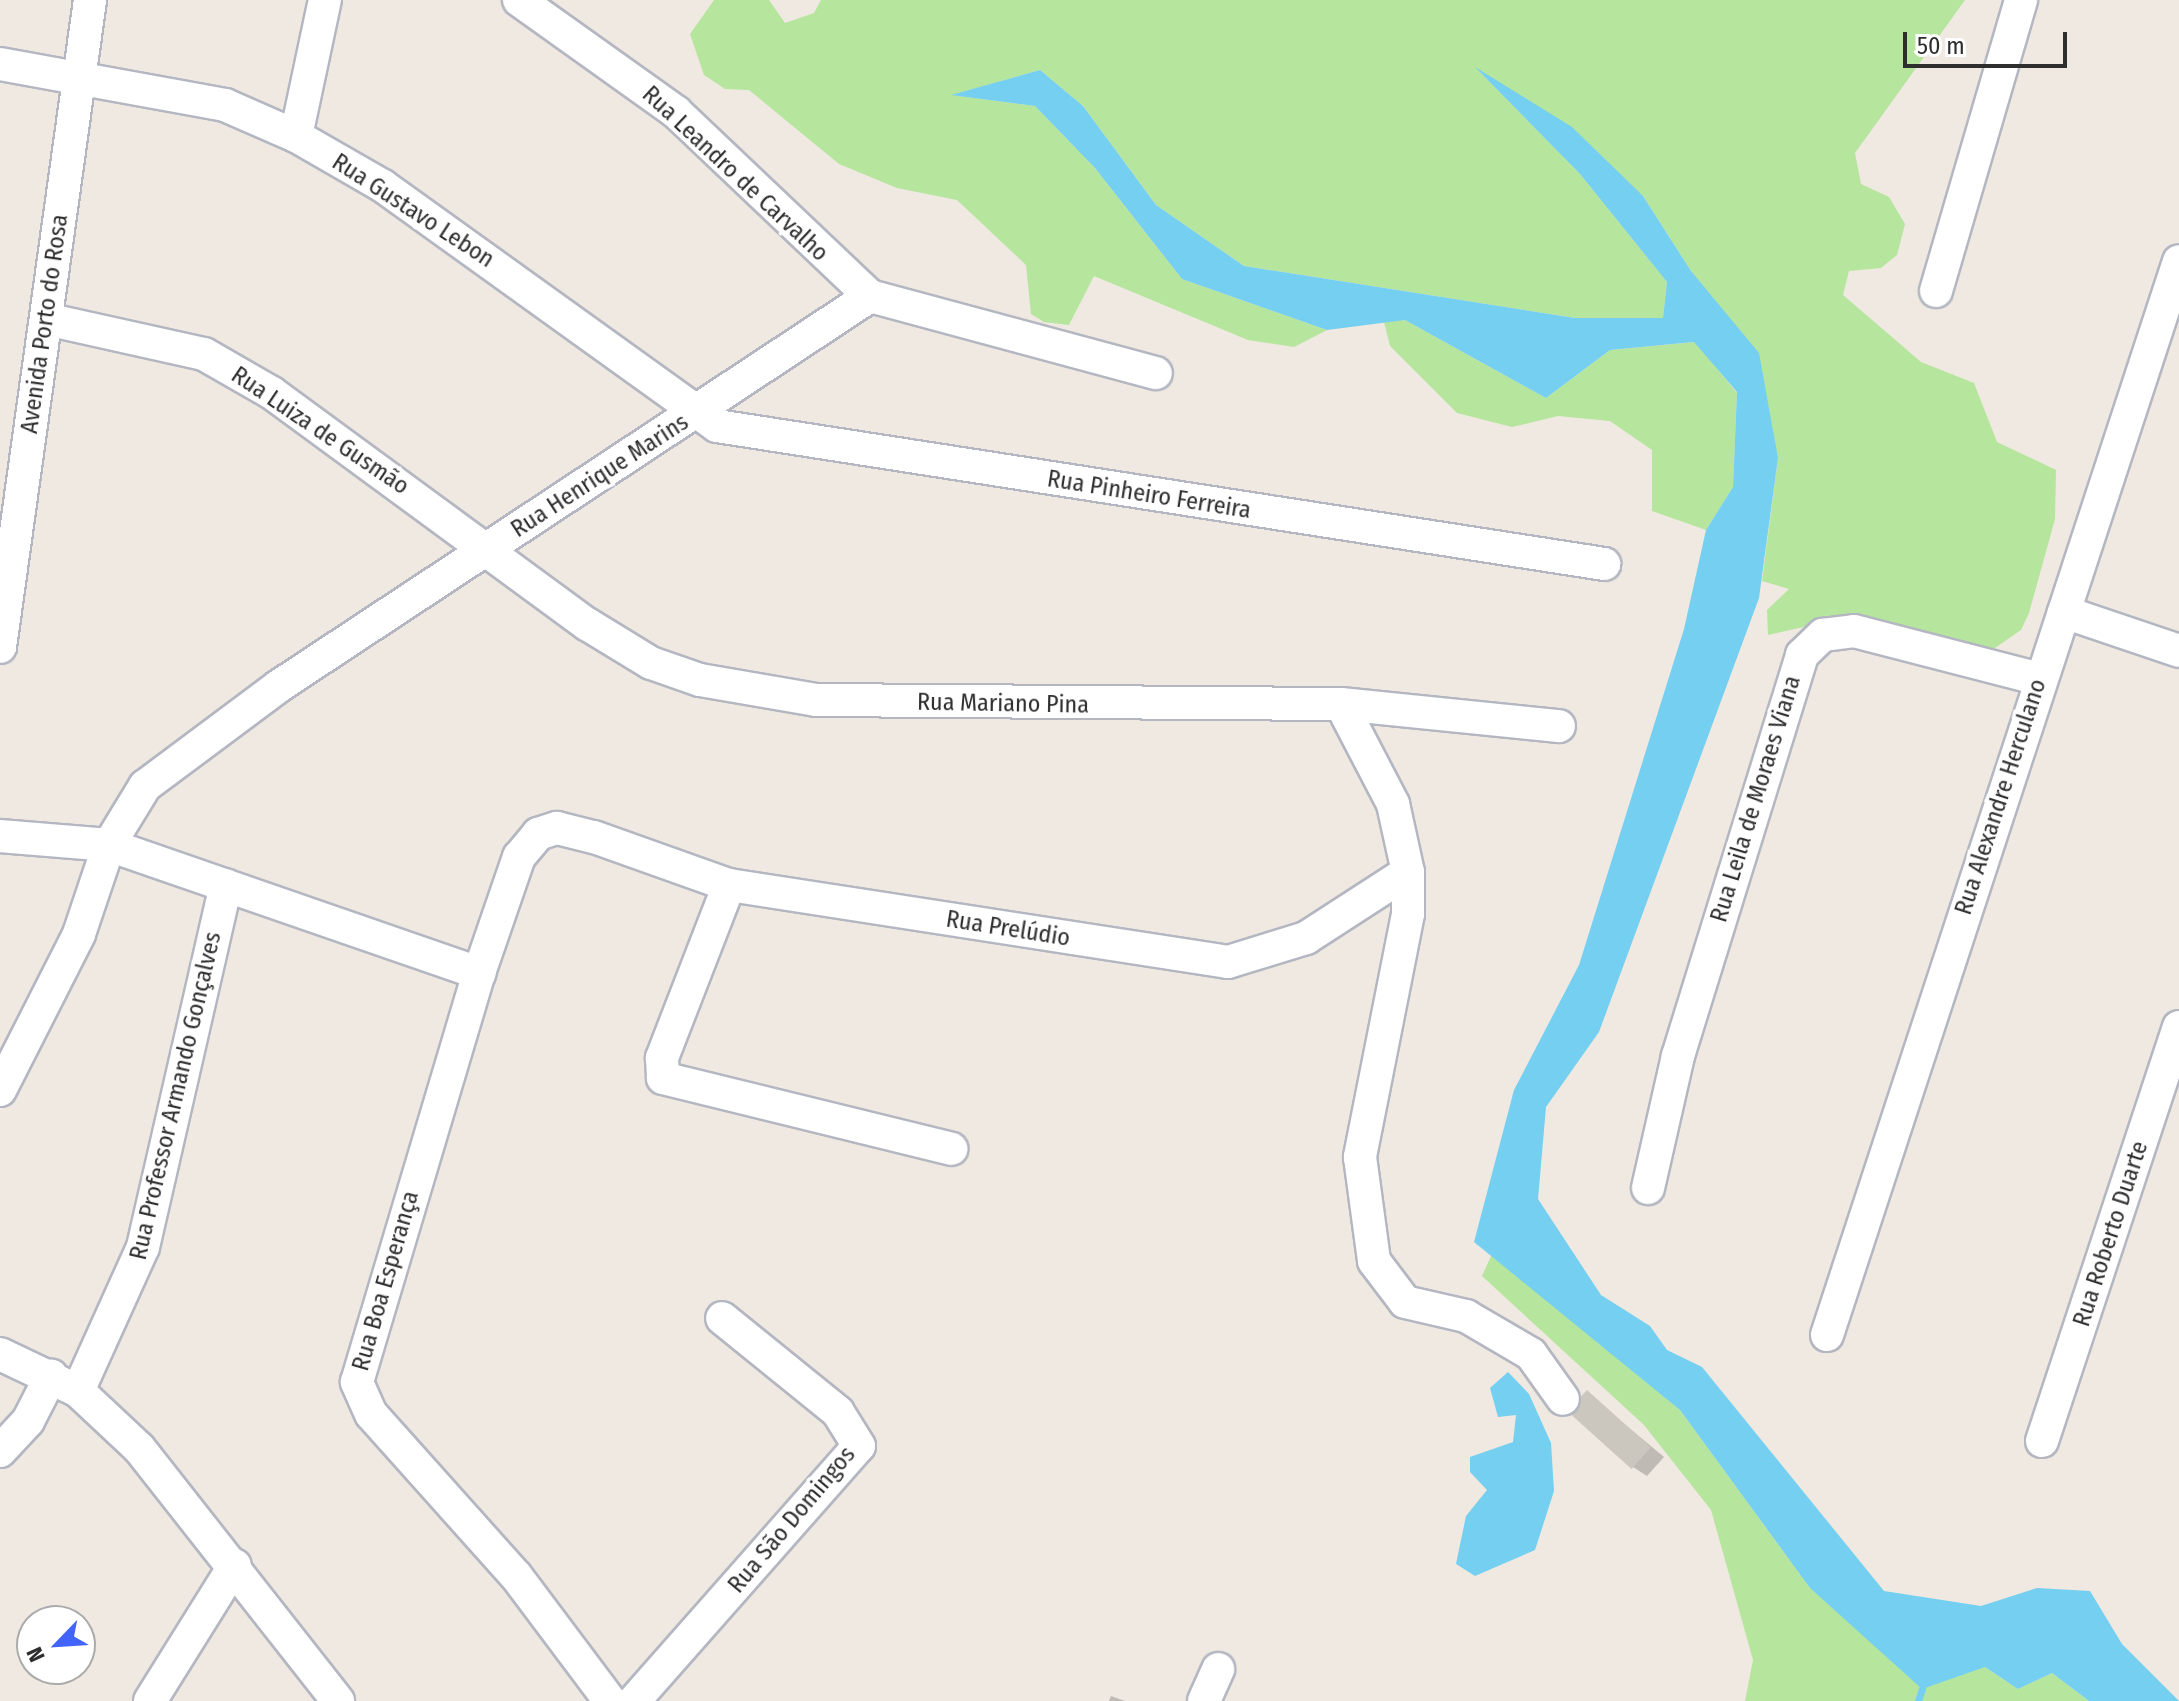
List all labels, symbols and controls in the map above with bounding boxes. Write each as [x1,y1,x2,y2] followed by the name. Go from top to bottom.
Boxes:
[1907,16,2071,66] scale bar
[1917,32,1965,60] text: 50 m
[636,80,834,268] street label: Rua Leandro de Carvalho
[327,148,499,274] street label: Rua Gustavo Lebon
[15,213,75,435] street label: Avenida Porto do Rosa
[226,361,414,501] street label: Rua Luiza de Gusmão
[506,408,694,544] street label: Rua Henrique Marins
[1045,465,1253,525] street label: Rua Pinheiro Ferreira
[1705,672,1807,926] street label: Rua Leila de Moraes Viana
[1949,676,2053,918] street label: Rua Alexandre Herculano
[917,688,1089,720] street label: Rua Mariano Pina
[944,905,1072,953] street label: Rua Prelúdio
[124,929,228,1263] street label: Rua Professor Armando Gonçalves
[2067,1138,2155,1330] street label: Rua Roberto Duarte
[347,1188,425,1374] street label: Rua Boa Esperança
[722,1441,862,1599] street label: Rua São Domingos
[16,1605,96,1685] north arrow
[21,1643,51,1666] text: N

